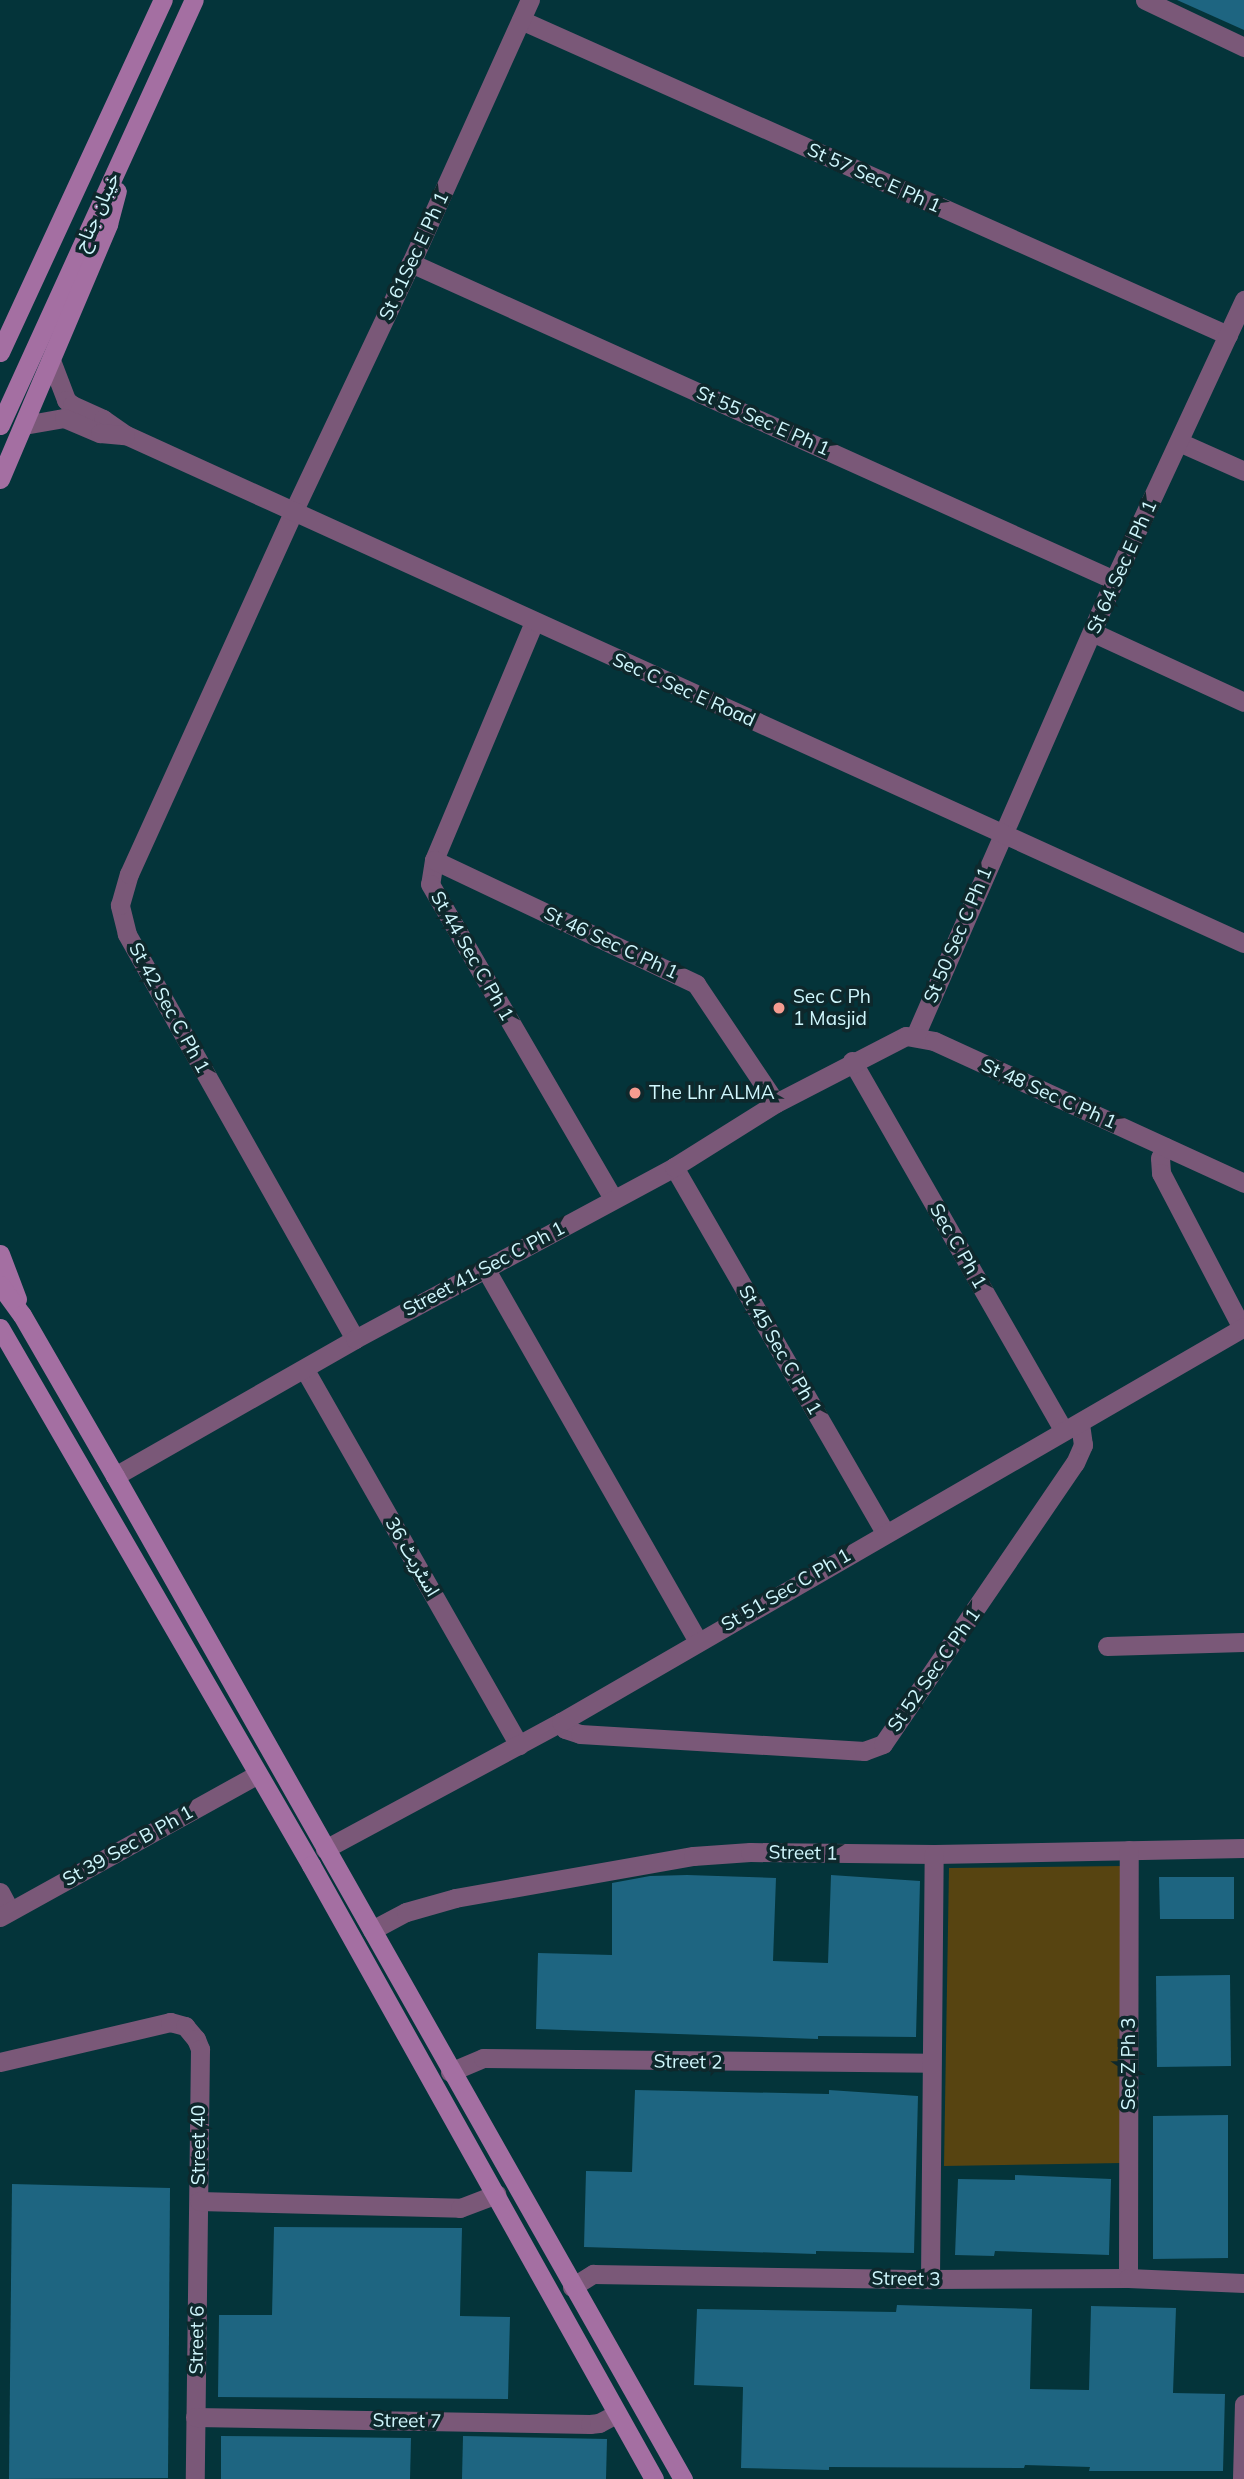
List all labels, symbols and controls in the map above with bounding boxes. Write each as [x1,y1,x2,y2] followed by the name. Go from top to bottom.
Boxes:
[804,138,944,218] street label: St 57 Sec E Ph 1
[70,169,124,255] street label: خیبان جناح
[374,188,454,324] street label: St 61Sec E Ph 1
[693,381,833,461] street label: St 55 Sec E Ph 1
[1082,497,1162,637] street label: St 64 Sec E Ph 1
[609,648,759,732] street label: Sec C Sec E Road
[919,864,997,1006] street label: St 50 Sec C Ph 1
[426,887,518,1025] street label: St 44 Sec C Ph 1
[540,902,682,984] street label: St 46 Sec C Ph 1
[124,939,214,1077] street label: St 42 Sec C Ph 1
[793,986,871,1030] place label: Sec C Ph 1 Masjid
[771,1000,787,1016] marker: Sec C Ph 1 Masjid
[978,1054,1120,1134] street label: St 48 Sec C Ph 1
[649,1082,775,1104] place label: The Lhr ALMA
[627,1085,643,1101] marker: The Lhr ALMA
[925,1199,991,1293] street label: Sec C Ph 1
[399,1217,569,1321] street label: Street 41 Sec C Ph 1
[734,1281,826,1419] street label: St 45 Sec C Ph 1
[380,1513,444,1601] street label: اسٹریٹ 36
[717,1544,855,1636] street label: St 51 Sec C Ph 1
[883,1604,985,1736] street label: St 52 Sec C Ph 1
[59,1801,197,1891] street label: St 39 Sec B Ph 1
[768,1841,838,1865] street label: Street 1
[1118,2018,1140,2110] street label: Sec Z Ph 3
[653,2050,723,2074] street label: Street 2
[188,2105,210,2185] street label: Street 40
[871,2267,941,2291] street label: Street 3
[185,2305,209,2375] street label: Street 6
[372,2409,442,2433] street label: Street 7

